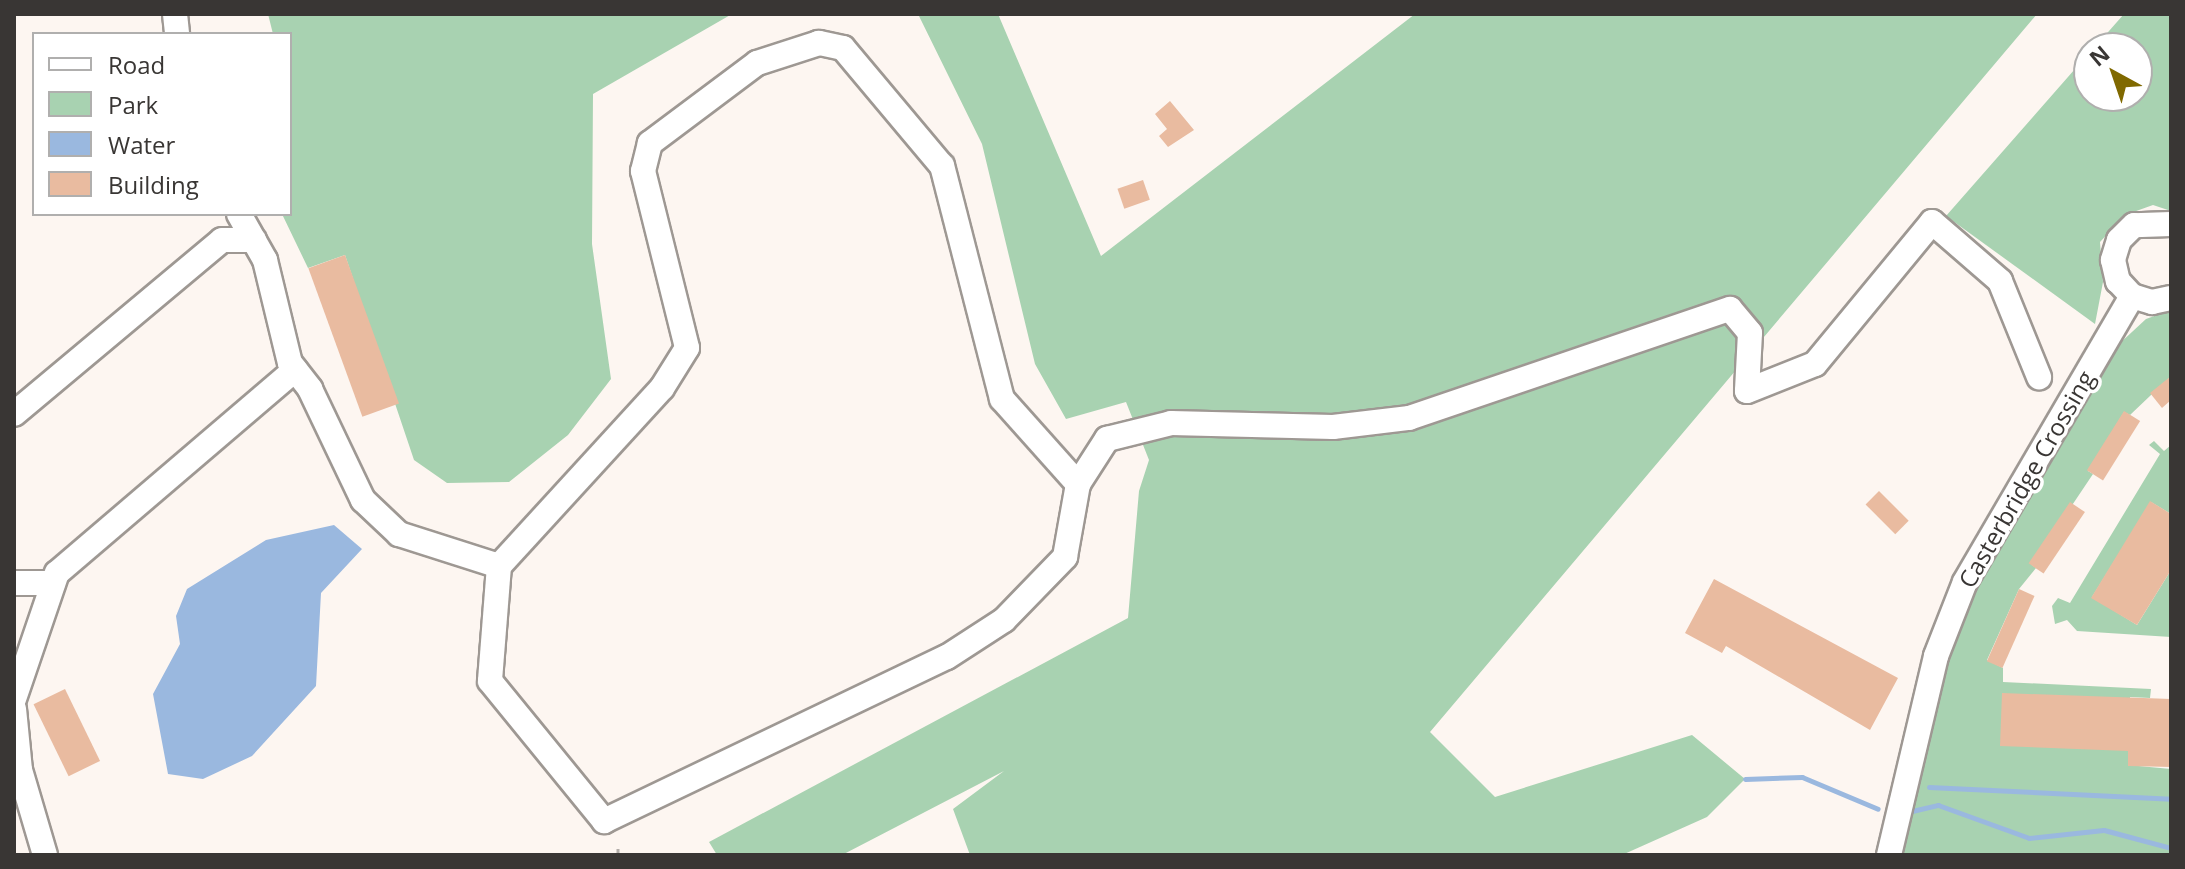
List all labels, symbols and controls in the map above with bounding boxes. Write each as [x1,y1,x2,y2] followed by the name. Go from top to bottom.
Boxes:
[32,32,292,216] legend
[2073,32,2153,112] north arrow
[2082,38,2115,72] text: N
[108,48,165,81] text: Road
[108,88,158,121] text: Park
[108,128,175,161] text: Water
[108,168,199,201] text: Building
[1952,365,2100,593] street label: Casterbridge Crossing

